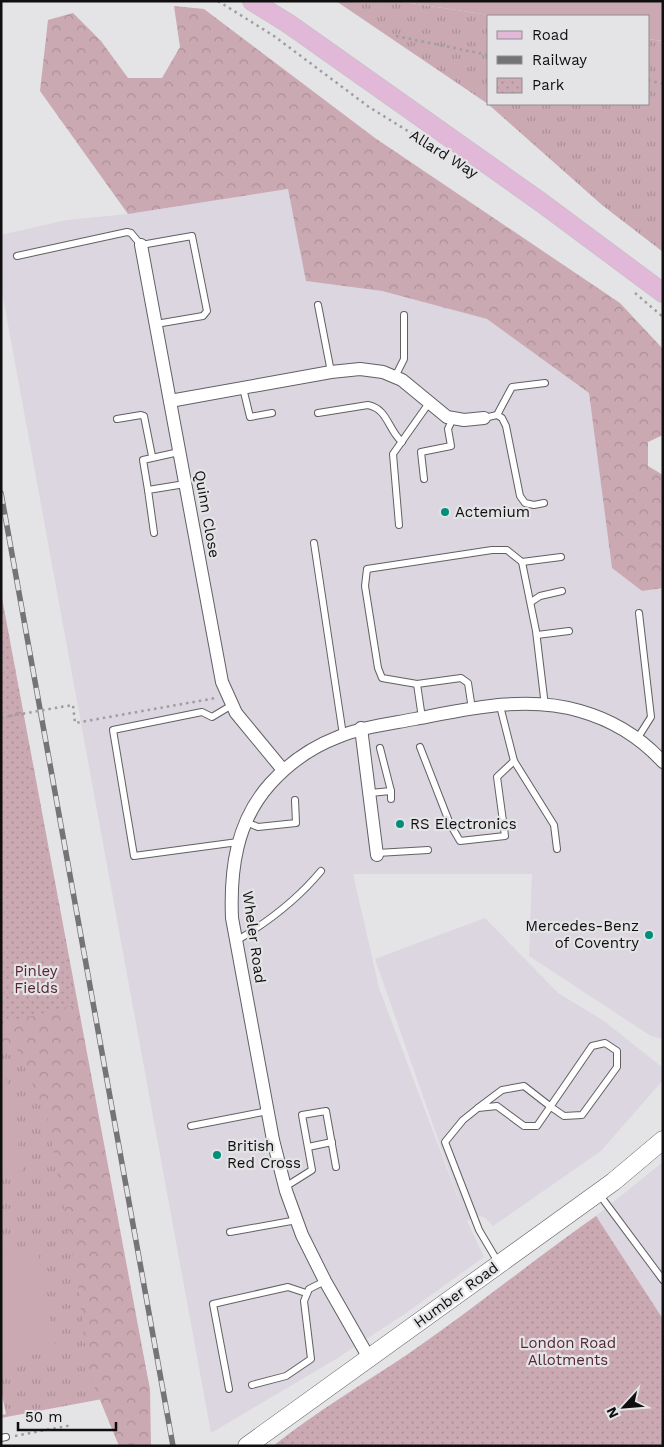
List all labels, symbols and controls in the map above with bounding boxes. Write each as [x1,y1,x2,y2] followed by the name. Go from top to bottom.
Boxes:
[487,15,649,105] legend
[532,26,569,44] text: Road
[532,51,587,69] text: Railway
[532,76,565,94] text: Park
[406,126,482,182] street label: Allard Way
[190,469,224,559] street label: Quinn Close
[455,503,530,521] place label: Actemium
[439,506,451,518] marker: Actemium
[410,815,517,833] place label: RS Electronics
[394,818,406,830] marker: RS Electronics
[239,890,269,984] street label: Wheler Road
[525,917,639,952] place label: Mercedes-Benz of Coventry
[643,929,655,941] marker: Mercedes-Benz of Coventry
[14,962,58,997] park label: Pinley Fields
[227,1137,301,1172] place label: British Red Cross
[211,1149,223,1161] marker: British Red Cross
[410,1258,502,1332] street label: Humber Road
[520,1334,616,1369] park label: London Road Allotments
[599,1382,649,1432] north arrow
[18,1400,115,1432] scale bar
[603,1405,622,1421] text: N
[25,1408,62,1426] text: 50 m

